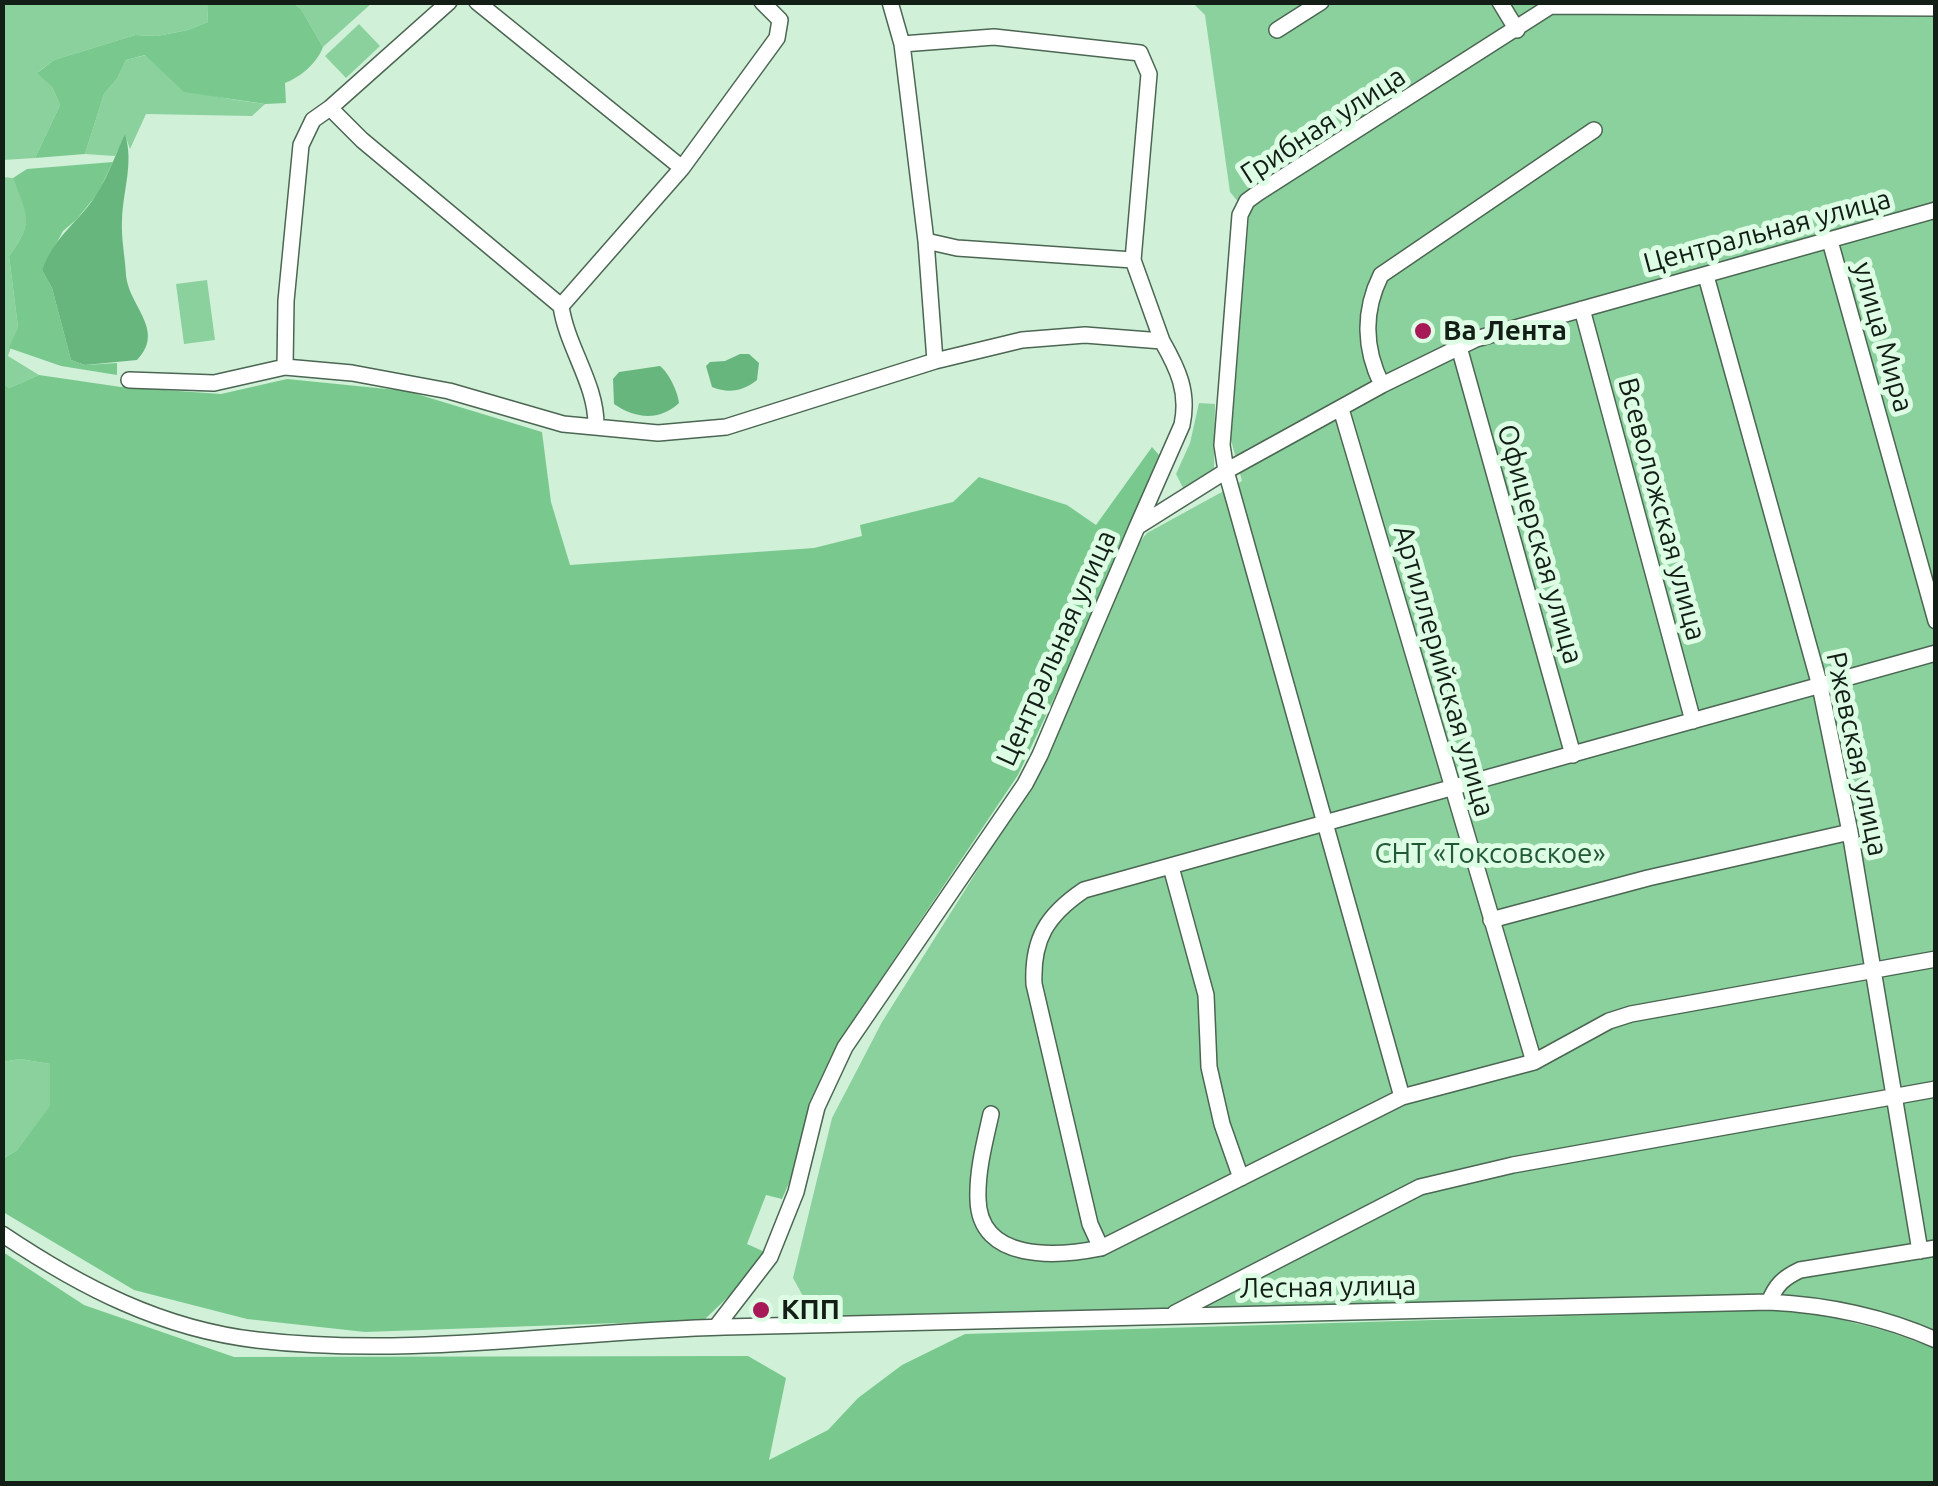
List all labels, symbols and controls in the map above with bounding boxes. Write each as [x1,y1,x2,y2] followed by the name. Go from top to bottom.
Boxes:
[1234,59,1412,191] street label: Грибная улица
[1640,182,1894,280] street label: Центральная улица
[1846,258,1920,416] street label: улица Мира
[1443,314,1567,348] place label: Ва Лента
[1412,320,1434,342] marker: Ва Лента
[1611,374,1713,644] street label: Всеволожская улица
[1490,420,1590,668] street label: Офицерская улица
[1386,522,1502,820] street label: Артиллерийская улица
[989,525,1123,771] street label: Центральная улица
[1819,649,1895,859] street label: Ржевская улица
[1374,837,1606,871] park label: СНТ «Токсовское»
[1239,1269,1417,1305] street label: Лесная улица
[781,1293,840,1327] place label: КПП
[750,1299,772,1321] marker: КПП

